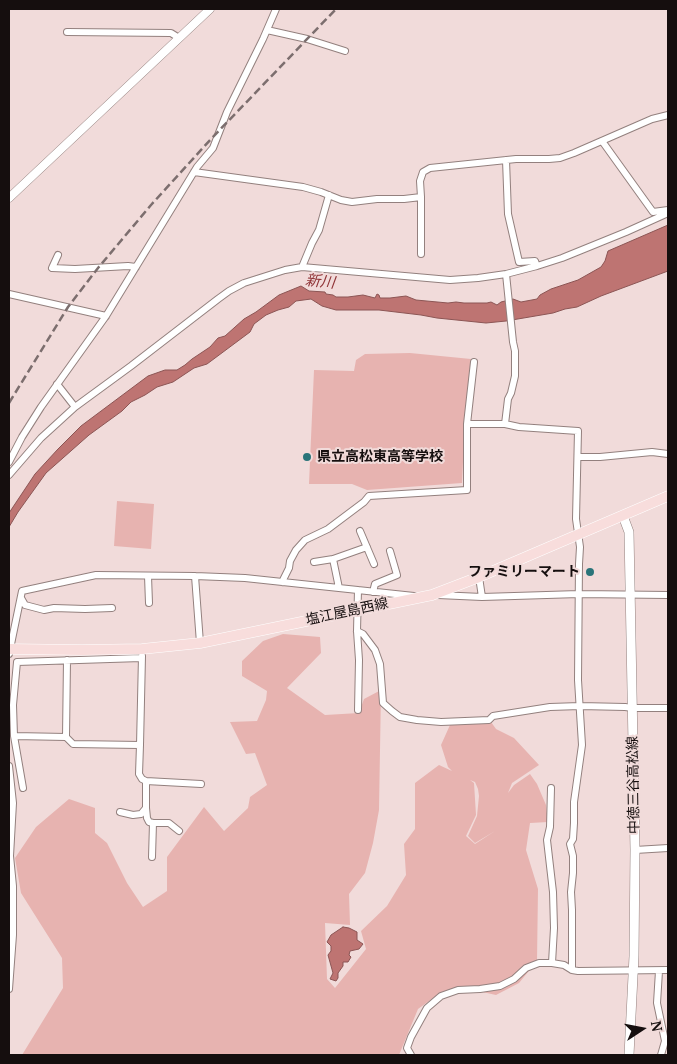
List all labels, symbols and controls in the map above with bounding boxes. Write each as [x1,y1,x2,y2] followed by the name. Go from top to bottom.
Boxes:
[304,271,336,293] water label: 新川
[317,449,443,465] place label: 県立高松東高等学校
[301,451,313,463] marker: 県立高松東高等学校
[468,564,580,580] place label: ファミリーマート
[584,566,596,578] marker: ファミリーマート
[304,595,390,629] street label: 塩江屋島西線
[625,736,643,834] street label: 中徳三谷高松線
[617,1004,667,1054] north arrow
[647,1019,668,1033] text: N

